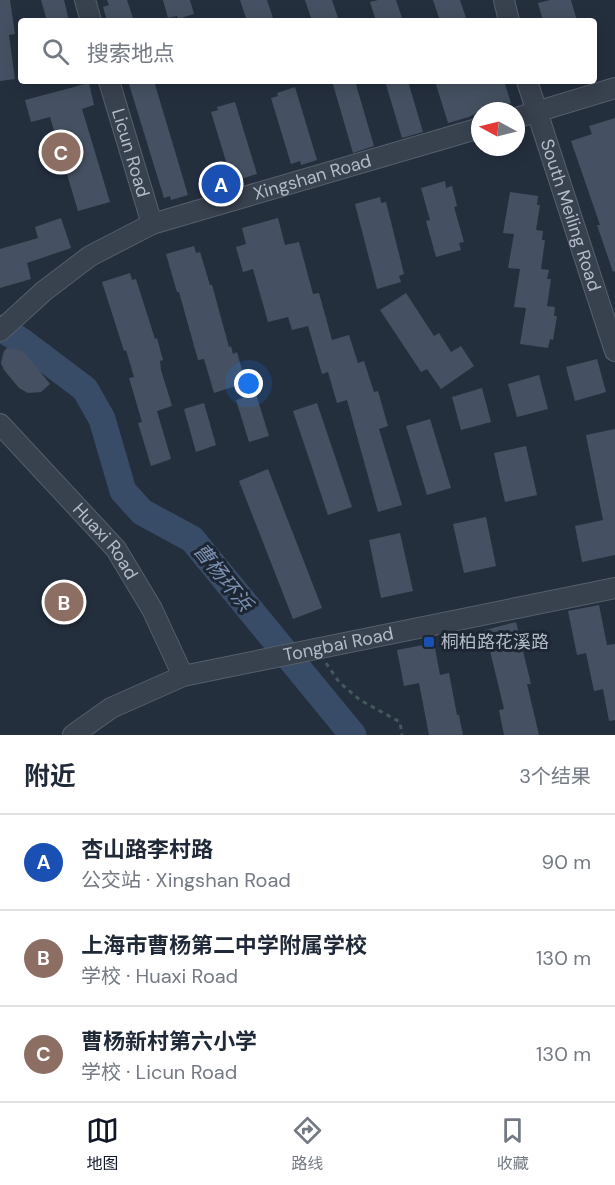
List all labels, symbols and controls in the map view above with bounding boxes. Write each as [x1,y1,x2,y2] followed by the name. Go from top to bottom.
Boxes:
[18,18,597,84] search box
[39,35,72,68] icon: search
[87,39,175,68] text: 搜索地点
[471,102,525,156] north arrow
[106,106,155,200] street label: Licun Road
[42,130,80,174] pin: C
[535,136,607,294] street label: South Meiling Road
[250,148,374,206] street label: Xingshan Road
[202,162,240,207] pin: A
[234,369,263,398] your location
[67,498,144,584] street label: Huaxi Road
[188,538,260,618] water label: 曹杨环浜
[44,580,84,624] pin: B
[281,621,396,667] street label: Tongbai Road
[441,630,549,654] place label: 桐柏路花溪路
[422,635,436,649] marker: 桐柏路花溪路
[24,759,76,793] text: 附近
[519,763,591,789] text: 3个结果
[81,835,213,864] text: 杏山路李村路
[36,849,51,875] text: A
[542,849,591,875] text: 90 m
[81,867,291,893] text: 公交站 · Xingshan Road
[81,931,367,960] text: 上海市曹杨第二中学附属学校
[37,945,50,971] text: B
[536,945,591,971] text: 130 m
[81,963,238,989] text: 学校 · Huaxi Road
[81,1027,257,1056] text: 曹杨新村第六小学
[36,1041,51,1067] text: C
[536,1041,591,1067] text: 130 m
[81,1059,237,1085] text: 学校 · Licun Road
[86,1114,119,1174] tab: 地图
[291,1114,324,1174] tab: 路线
[496,1114,529,1174] tab: 收藏

